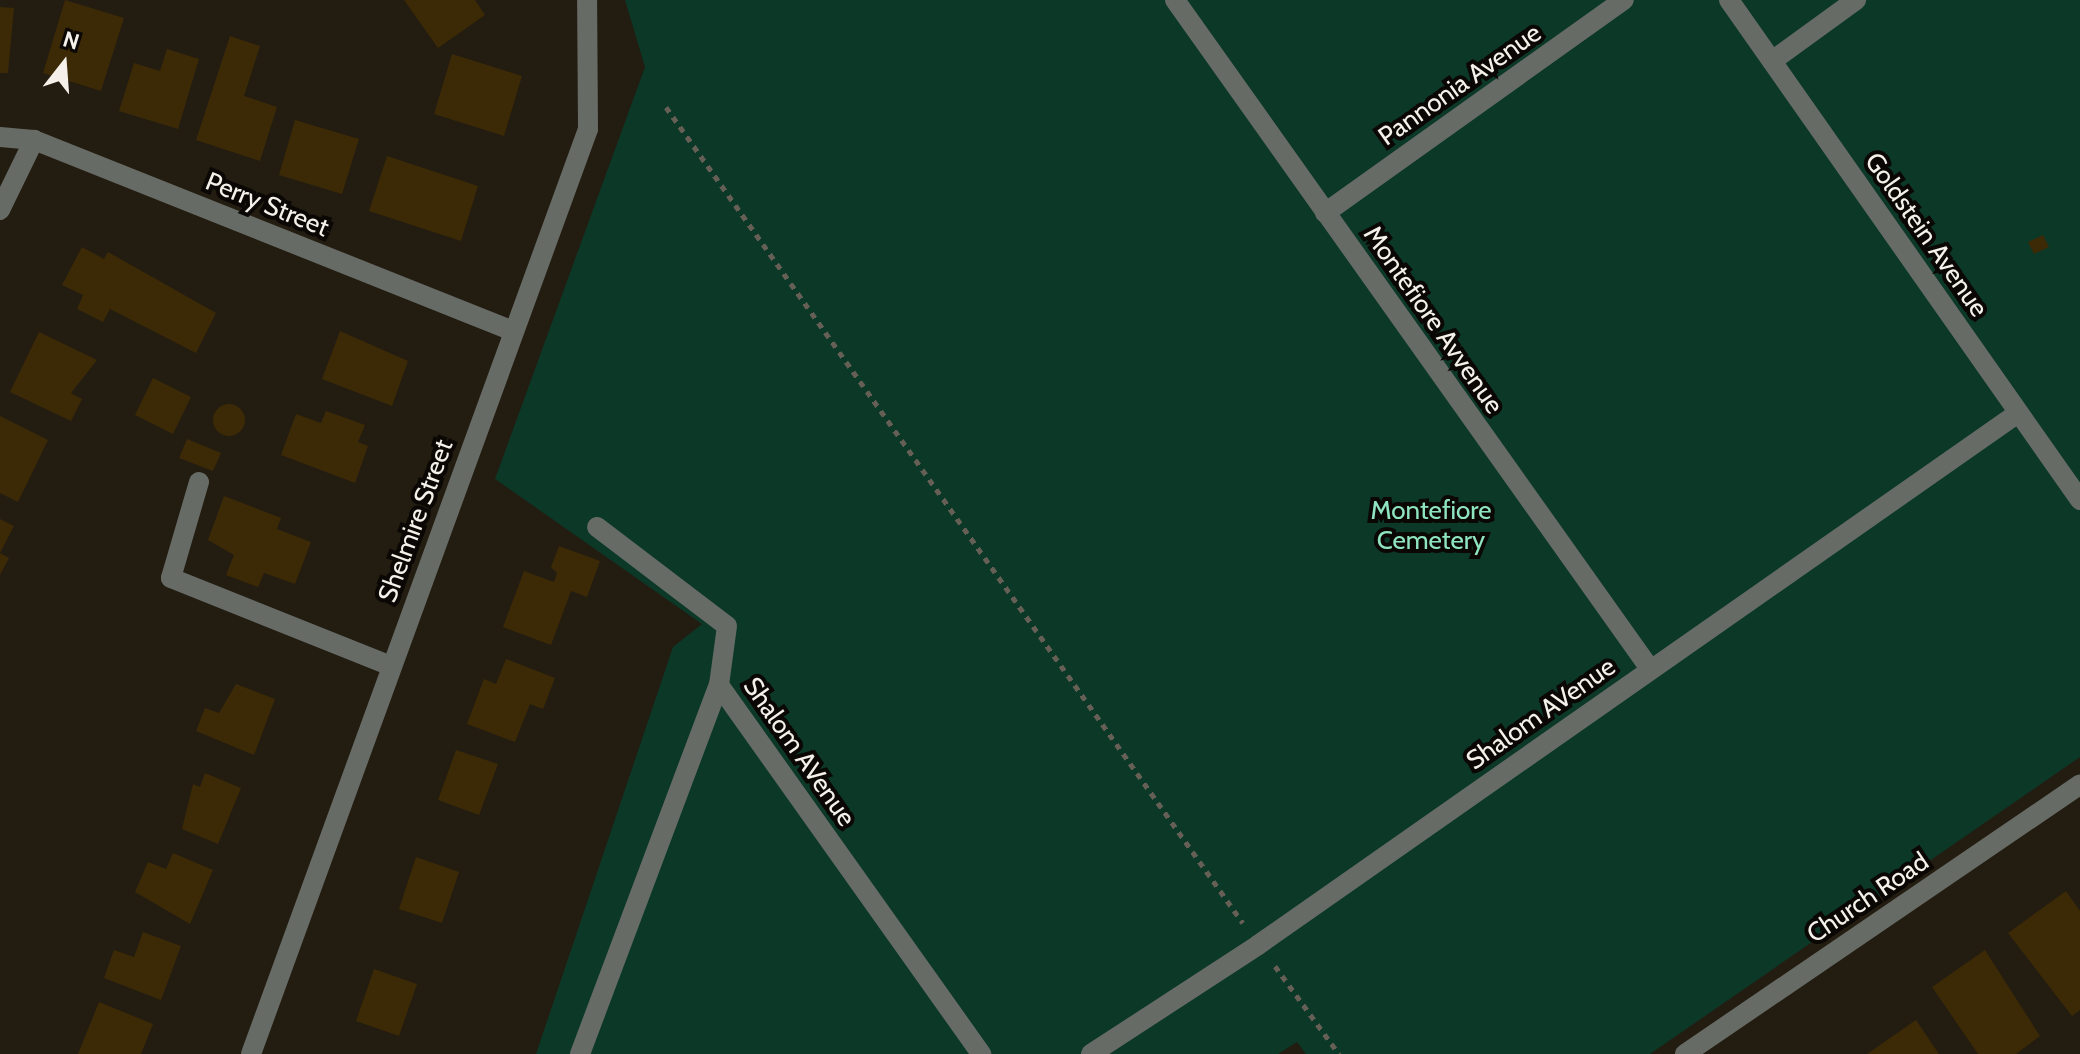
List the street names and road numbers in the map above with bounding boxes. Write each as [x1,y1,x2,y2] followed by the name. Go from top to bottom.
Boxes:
[1373,17,1547,153] street label: Pannonia Avenue
[1858,147,1994,323] street label: Goldstein Avenue
[201,166,333,244] street label: Perry Street
[1357,220,1509,420] street label: Montefiore Avvenue
[372,435,460,607] street label: Shelmire Street
[1461,651,1621,777] street label: Shalom AVenue
[736,672,862,832] street label: Shalom AVenue
[1801,846,1935,950] street label: Church Road

